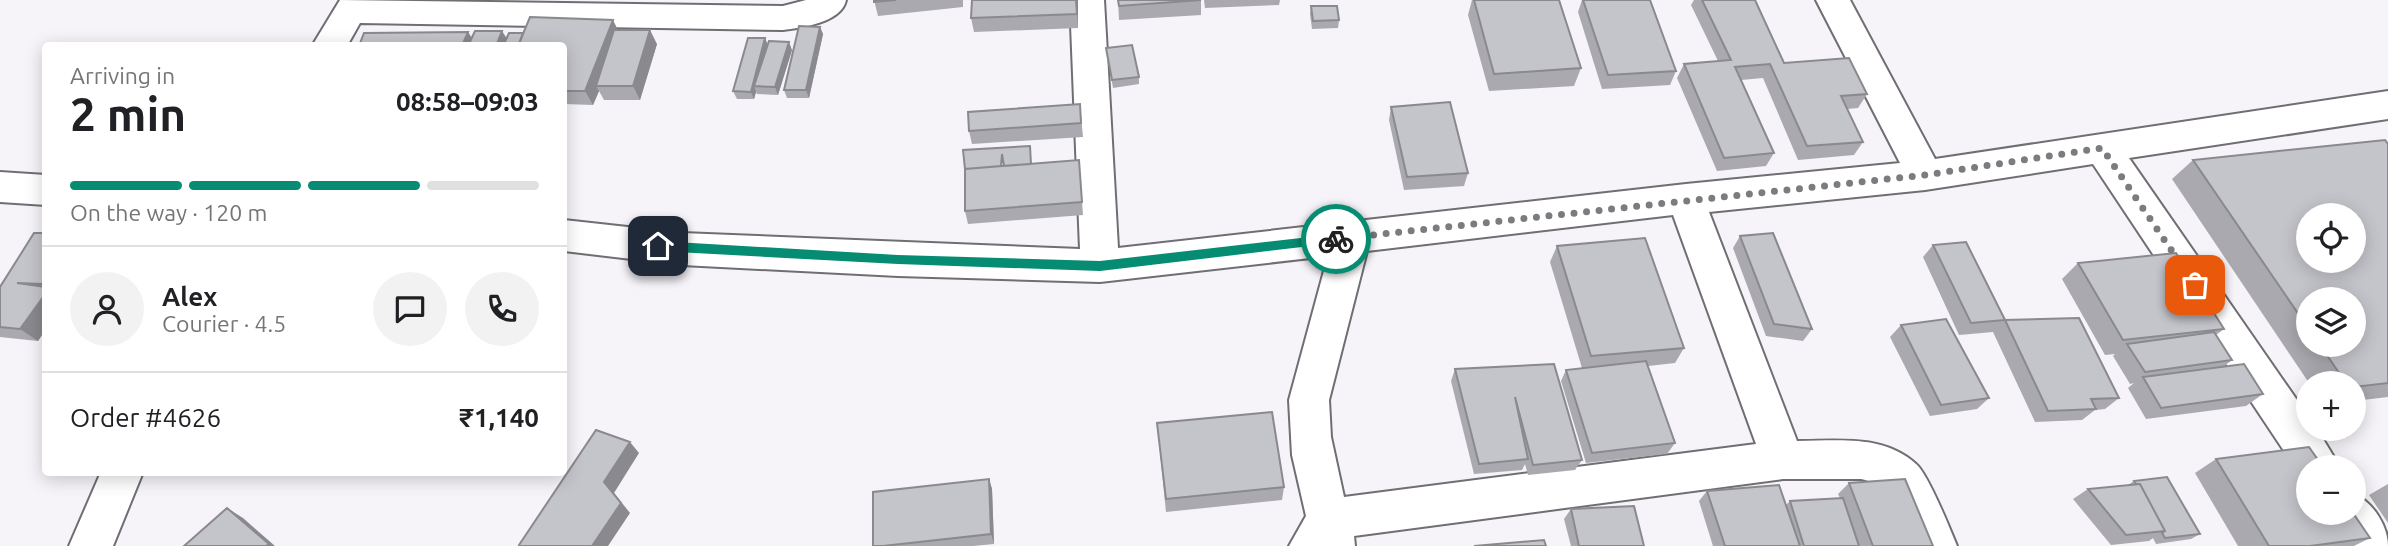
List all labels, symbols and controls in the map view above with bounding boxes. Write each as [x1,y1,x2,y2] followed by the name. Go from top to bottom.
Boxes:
[70,63,175,88] text: Arriving in
[396,87,539,116] text: 08:58–09:03
[70,88,186,140] text: 2 min
[70,200,267,225] text: On the way · 120 m
[2296,203,2366,525] map controls
[2296,203,2366,273] button: locate
[1301,204,1371,274] courier
[628,216,688,276] pin
[1317,220,1355,258] icon: bike
[639,227,677,265] icon: home
[2165,255,2225,315] pin
[2176,266,2214,304] icon: bag
[70,272,144,346] button: person
[373,272,447,346] button: chat
[465,272,539,346] button: phone
[162,282,217,311] text: Alex
[2296,287,2366,357] button: layers
[162,311,286,336] text: Courier · 4.5
[2296,371,2366,441] button: +
[70,403,221,432] text: Order #4626
[459,403,539,432] text: ₹1,140
[2296,455,2366,525] button: −

